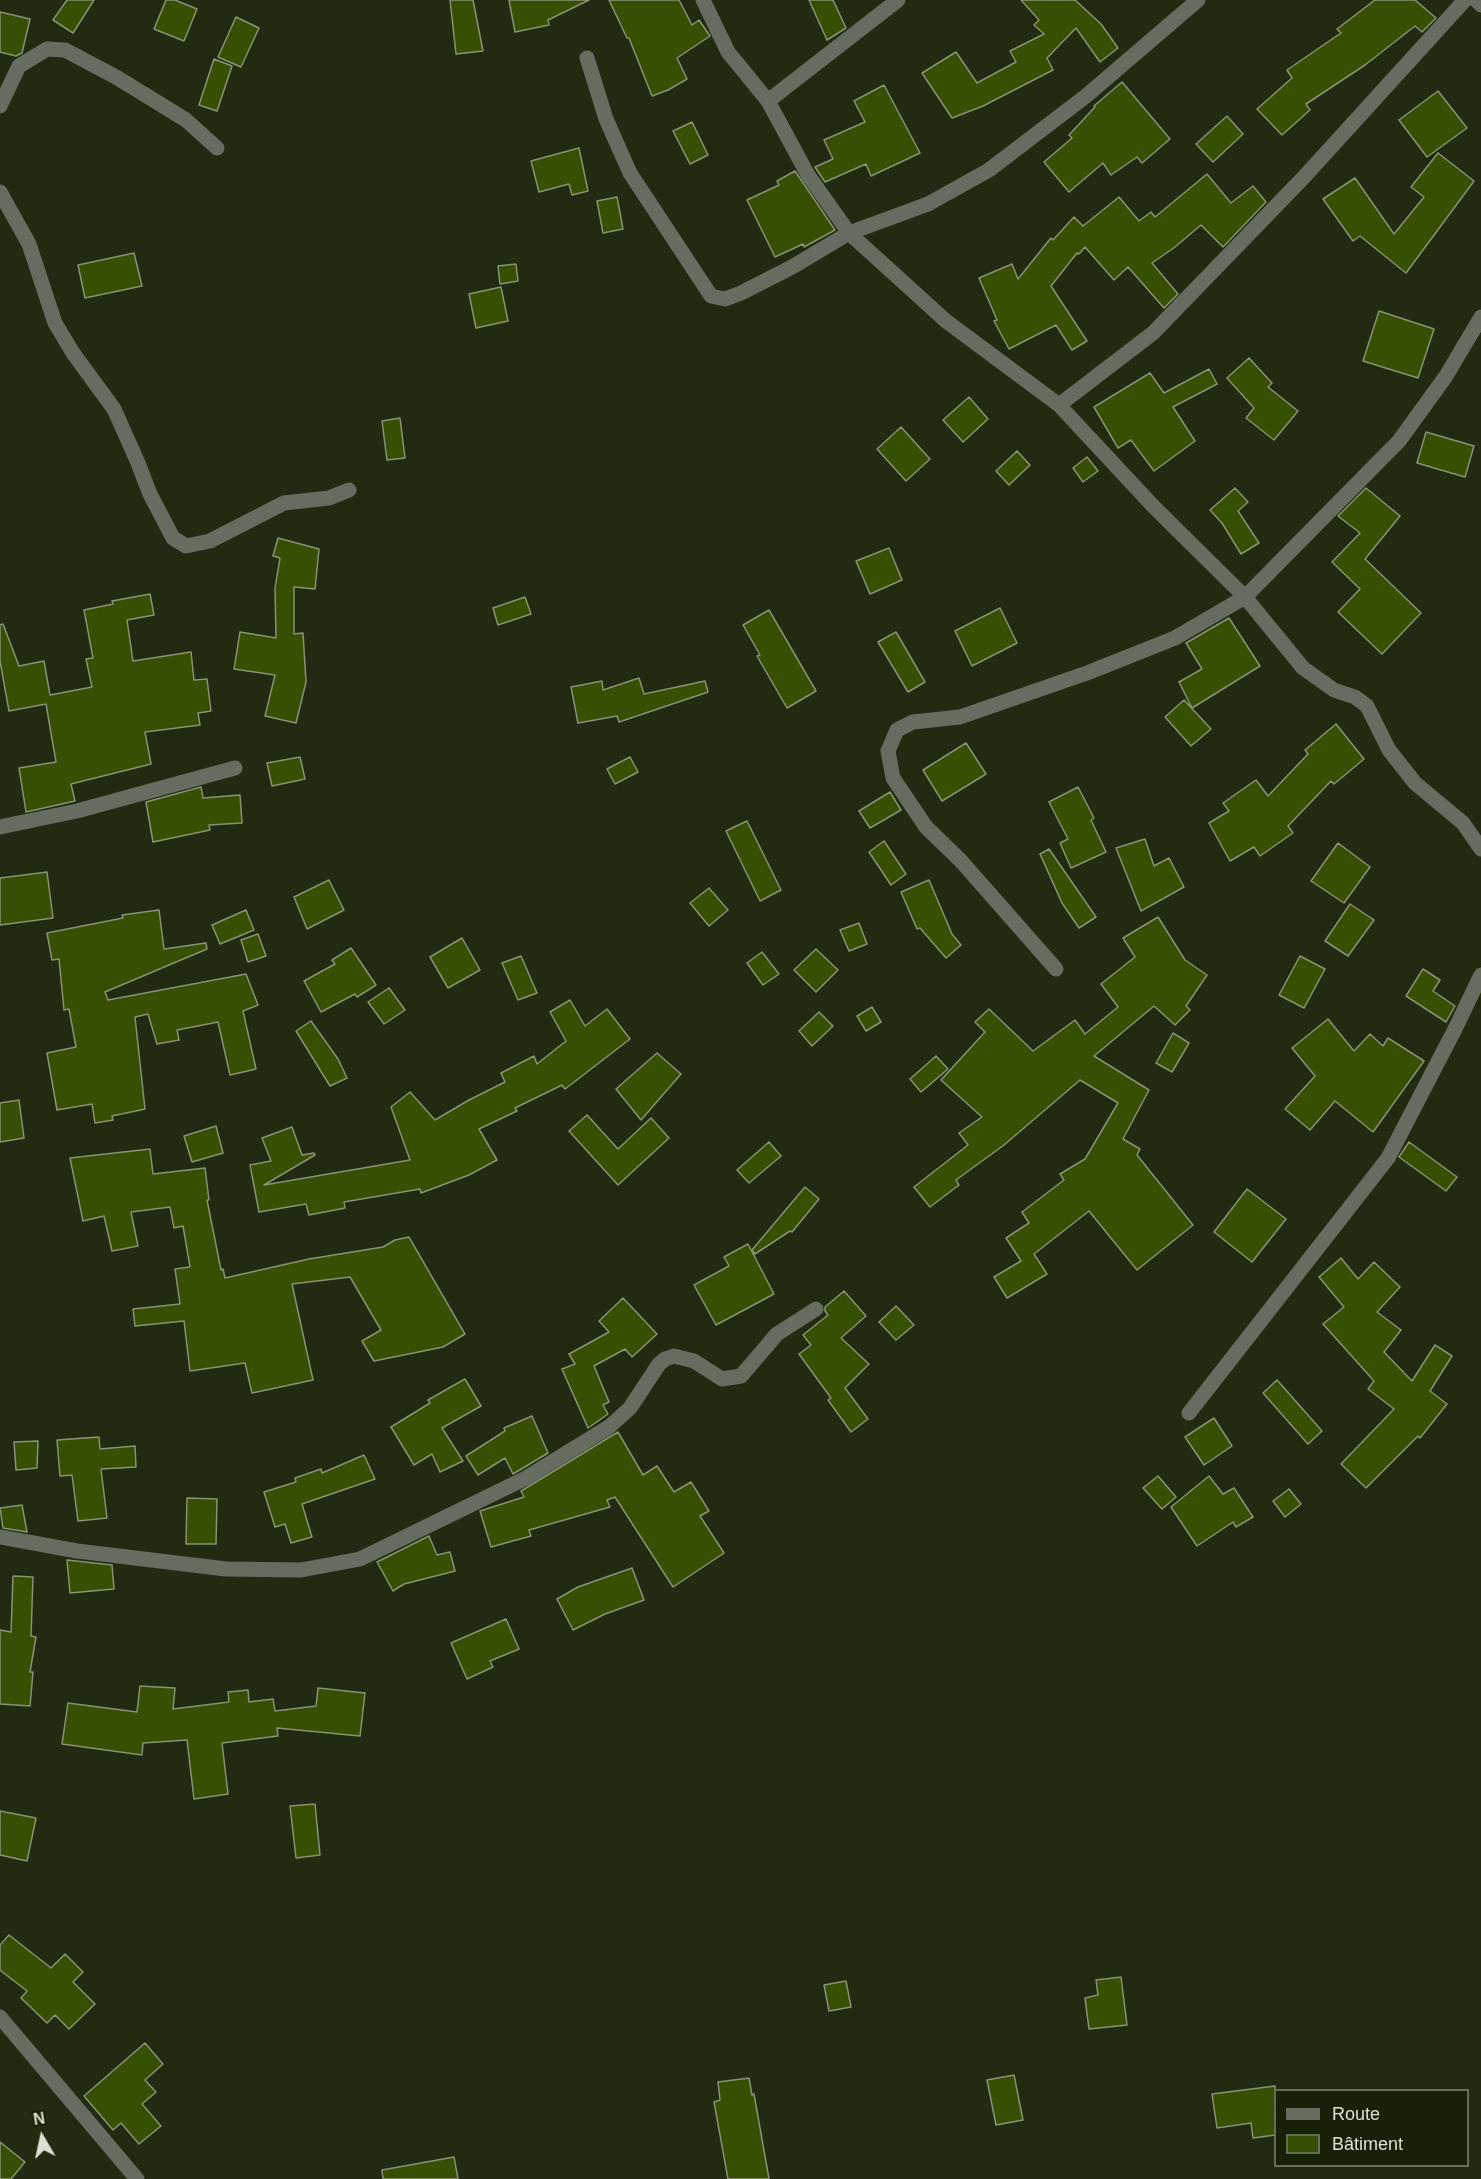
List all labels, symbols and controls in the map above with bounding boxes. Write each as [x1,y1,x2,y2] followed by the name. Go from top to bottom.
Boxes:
[1274,2089,1469,2167] legend
[1332,2104,1380,2124] text: Route
[12,2107,72,2167] north arrow
[32,2109,46,2128] text: N
[1332,2134,1403,2154] text: Bâtiment

